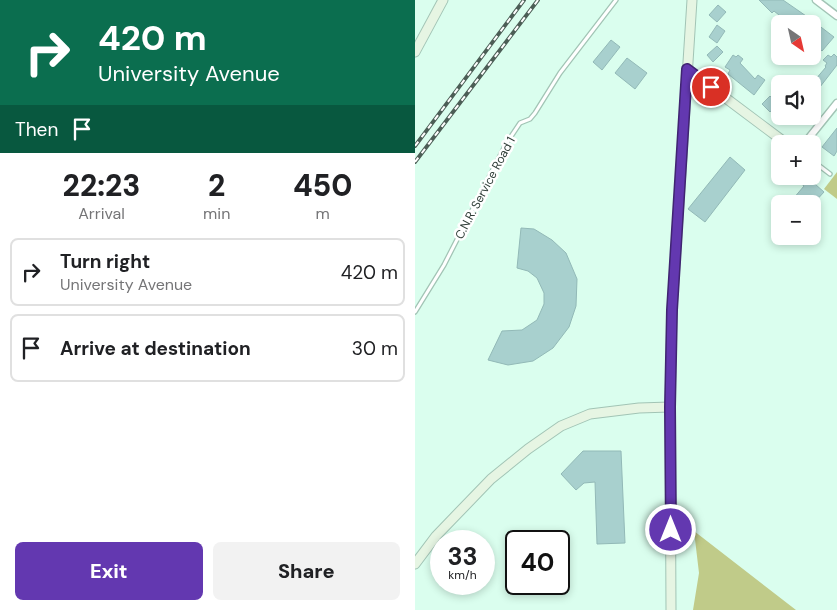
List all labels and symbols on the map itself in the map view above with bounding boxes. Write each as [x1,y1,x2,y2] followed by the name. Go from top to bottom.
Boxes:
[771,15,821,65] north arrow
[690,66,732,108] pin
[451,134,519,242] street label: C.N.R. Service Road 1
[644,503,696,555] position arrow
[505,530,570,595] speed limit sign: 40

